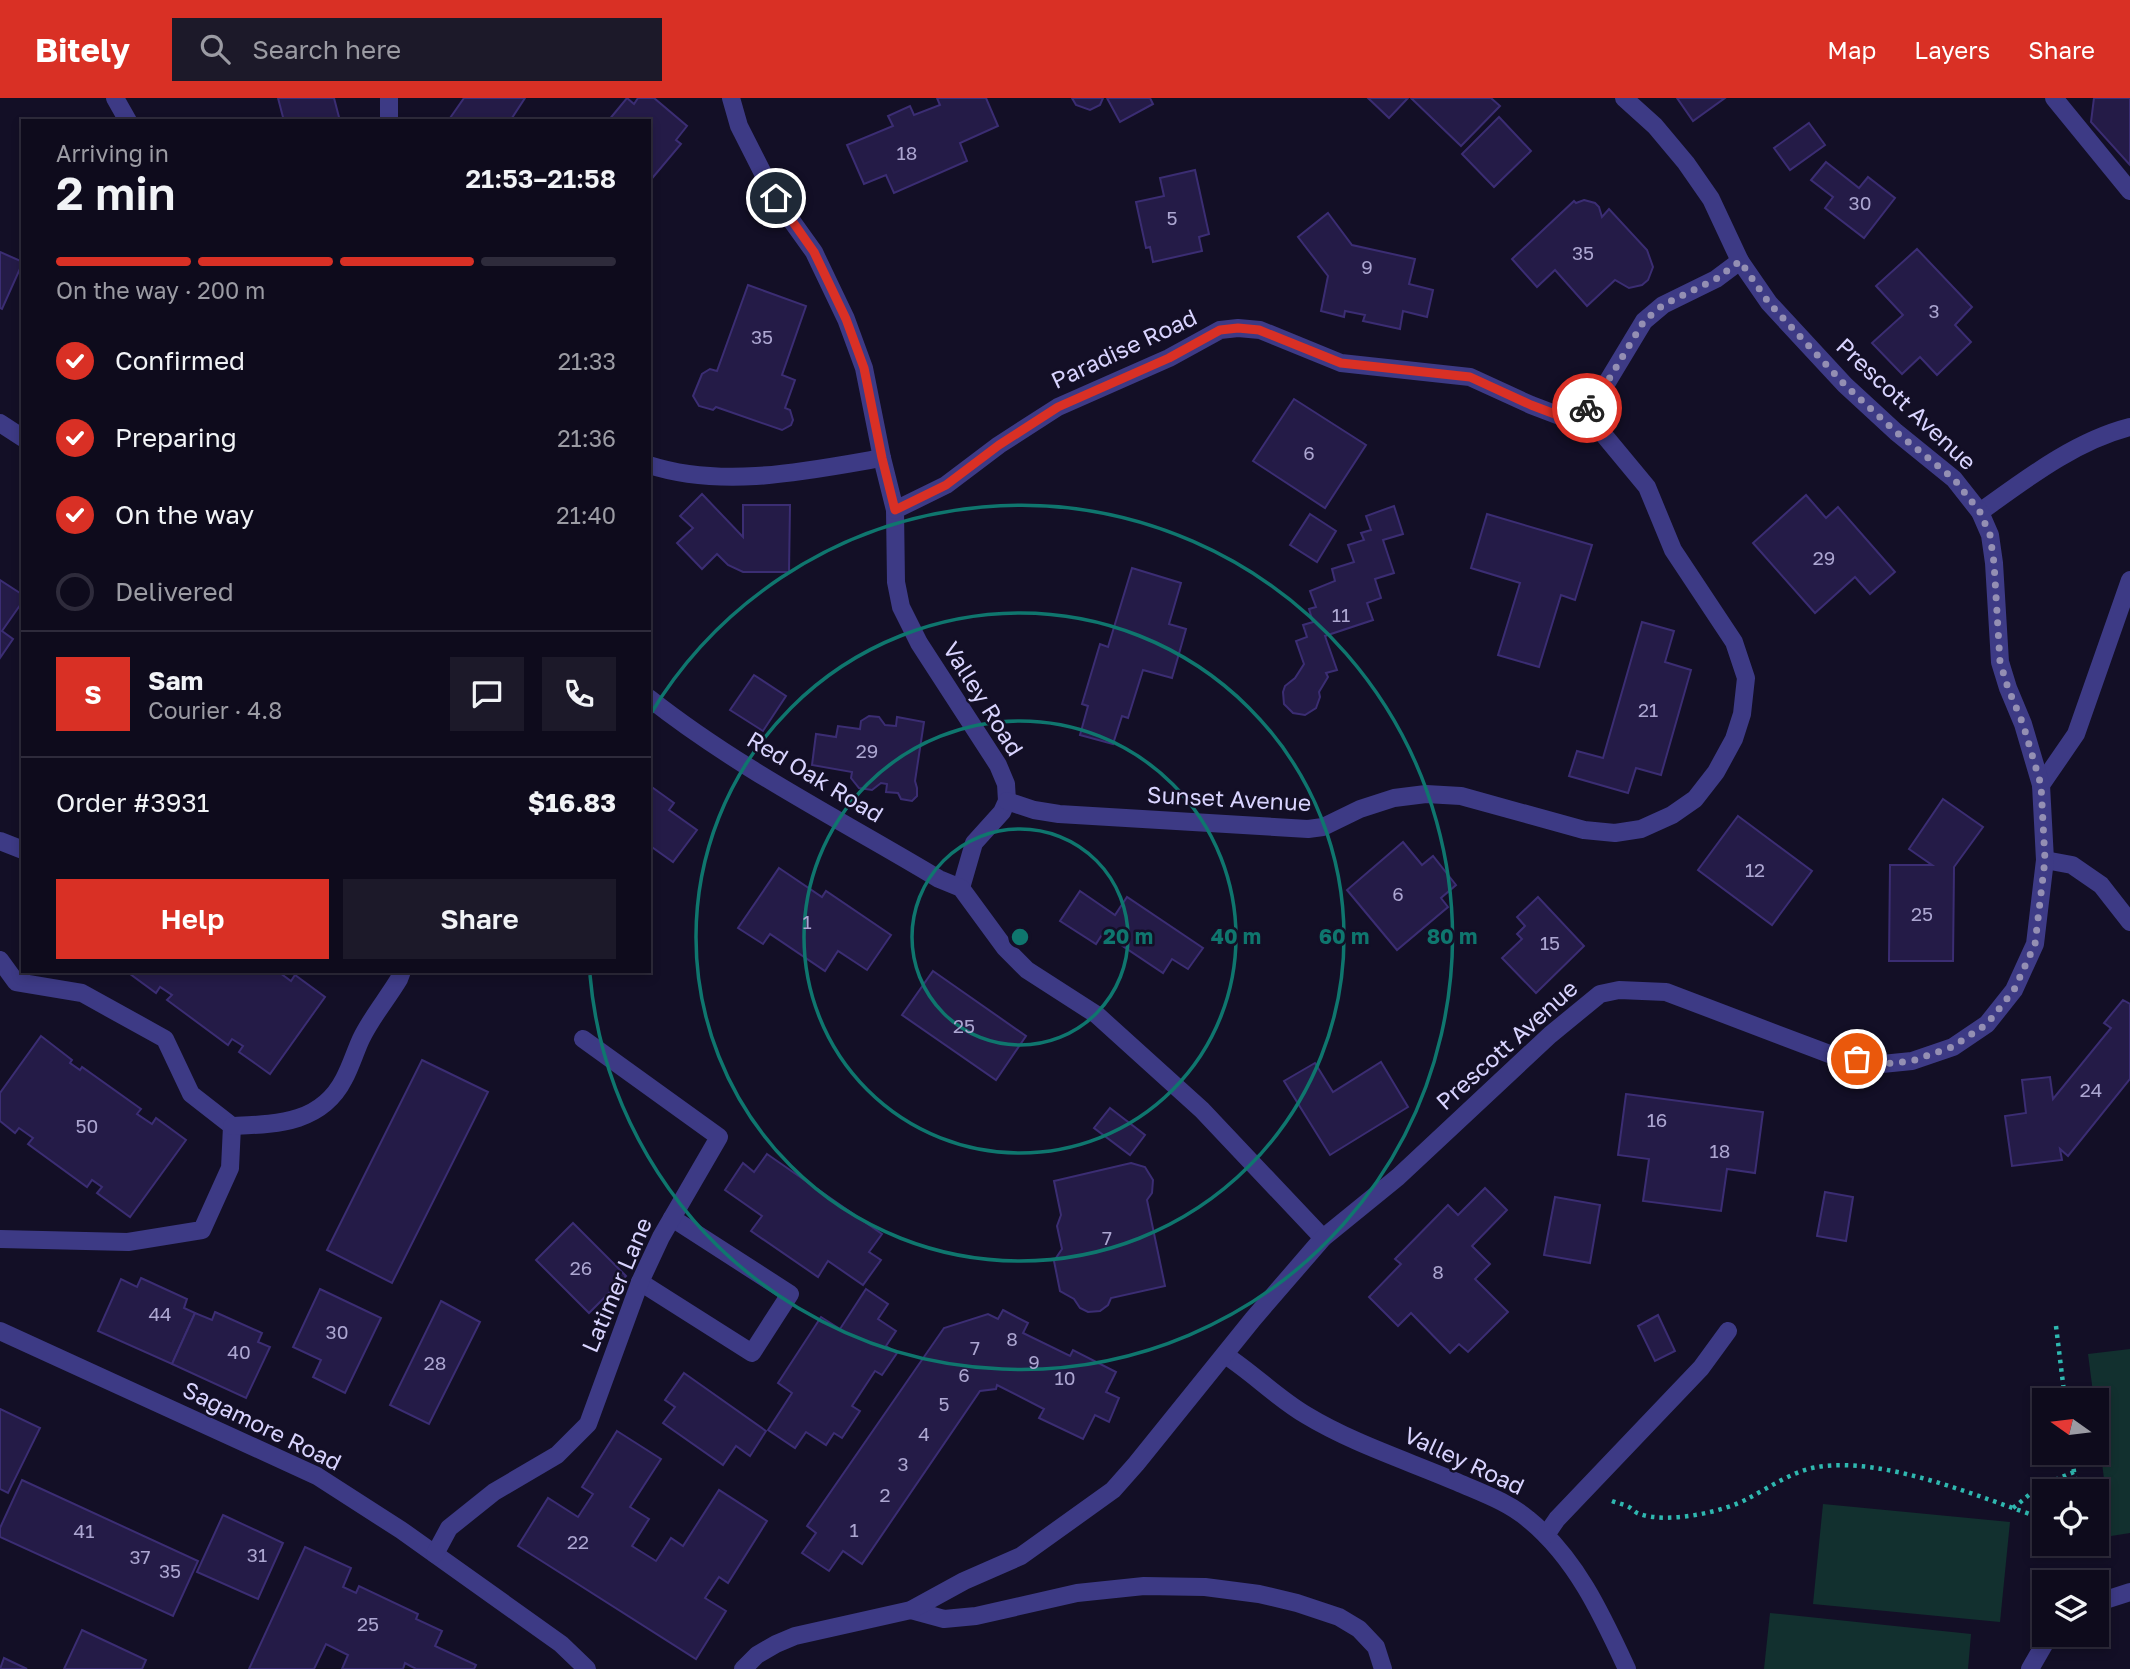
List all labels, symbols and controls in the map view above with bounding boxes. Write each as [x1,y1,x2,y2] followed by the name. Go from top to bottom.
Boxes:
[172,18,662,81] search box
[35,30,130,69] text: Bitely
[196,30,234,68] icon: search
[252,34,401,65] text: Search here
[1827,35,1876,64] text: Map
[1914,35,1990,64] text: Layers
[2028,35,2095,64] text: Share
[56,139,169,167] text: Arriving in
[897,141,917,164] house number: 18
[466,163,616,194] text: 21:53–21:58
[56,165,176,220] text: 2 min
[746,168,806,228] pin
[757,179,795,217] icon: home
[1849,191,1871,214] house number: 30
[1166,206,1178,229] house number: 5
[1572,241,1594,264] house number: 35
[1361,255,1373,278] house number: 9
[56,276,265,304] text: On the way · 200 m
[1928,299,1940,322] house number: 3
[1046,302,1201,394] street label: Paradise Road
[751,325,773,348] house number: 35
[1831,331,1982,475] street label: Prescott Avenue
[56,342,94,380] icon: check
[115,345,245,376] text: Confirmed
[558,347,616,375] text: 21:33
[1552,373,1622,443] courier
[1568,389,1606,427] icon: bike
[56,419,94,457] icon: check
[115,422,237,453] text: Preparing
[557,424,616,452] text: 21:36
[1303,441,1315,464] house number: 6
[56,496,94,534] icon: check
[115,499,254,530] text: On the way
[556,501,616,529] text: 21:40
[1813,546,1835,569] house number: 29
[115,576,234,607] text: Delivered
[1332,603,1350,626] house number: 11
[938,636,1030,761] street label: Valley Road
[450,657,524,731] button: chat
[542,657,616,731] button: phone
[148,665,203,696] text: Sam
[84,679,102,710] text: S
[148,696,282,724] text: Courier · 4.8
[1638,698,1658,721] house number: 21
[742,725,889,828] street label: Red Oak Road
[856,739,878,762] house number: 29
[1146,780,1312,816] street label: Sunset Avenue
[56,787,209,818] text: Order #3931
[528,787,616,818] text: $16.83
[1745,858,1765,881] house number: 12
[56,879,329,959] button: Help
[343,879,616,959] button: Share
[1392,882,1404,905] house number: 6
[1911,902,1933,925] house number: 25
[802,910,812,933] house number: 1
[1103,923,1153,949] text: 20 m
[1211,923,1261,949] text: 40 m
[1319,923,1369,949] text: 60 m
[1427,923,1477,949] text: 80 m
[1008,925,1032,949] centre of rings
[1540,931,1560,954] house number: 15
[1430,973,1583,1115] street label: Prescott Avenue
[953,1014,975,1037] house number: 25
[1827,1029,1887,1089] pin
[1838,1040,1876,1078] icon: bag
[2080,1078,2102,1101] house number: 24
[1647,1108,1667,1131] house number: 16
[76,1114,98,1137] house number: 50
[1710,1139,1730,1162] house number: 18
[575,1213,657,1356] street label: Latimer Lane
[1102,1226,1112,1249] house number: 7
[570,1256,592,1279] house number: 26
[1432,1260,1444,1283] house number: 8
[148,1302,172,1325] house number: 44
[326,1320,348,1343] house number: 30
[1006,1327,1018,1350] house number: 8
[970,1336,980,1359] house number: 7
[227,1340,251,1363] house number: 40
[1028,1350,1040,1373] house number: 9
[424,1351,446,1374] house number: 28
[958,1363,970,1386] house number: 6
[1055,1366,1076,1389] house number: 10
[178,1375,346,1476] street label: Sagamore Road
[2032,1388,2109,1465] north arrow
[2032,1388,2109,1647] map controls
[938,1392,950,1415] house number: 5
[1400,1420,1529,1500] street label: Valley Road
[918,1422,930,1445] house number: 4
[897,1452,909,1475] house number: 3
[2032,1479,2109,1556] button: locate
[879,1483,891,1506] house number: 2
[849,1518,859,1541] house number: 1
[74,1519,94,1542] house number: 41
[567,1530,589,1553] house number: 22
[247,1543,267,1566] house number: 31
[129,1545,151,1568] house number: 37
[159,1559,181,1582] house number: 35
[2032,1570,2109,1647] button: layers
[357,1612,379,1635] house number: 25

